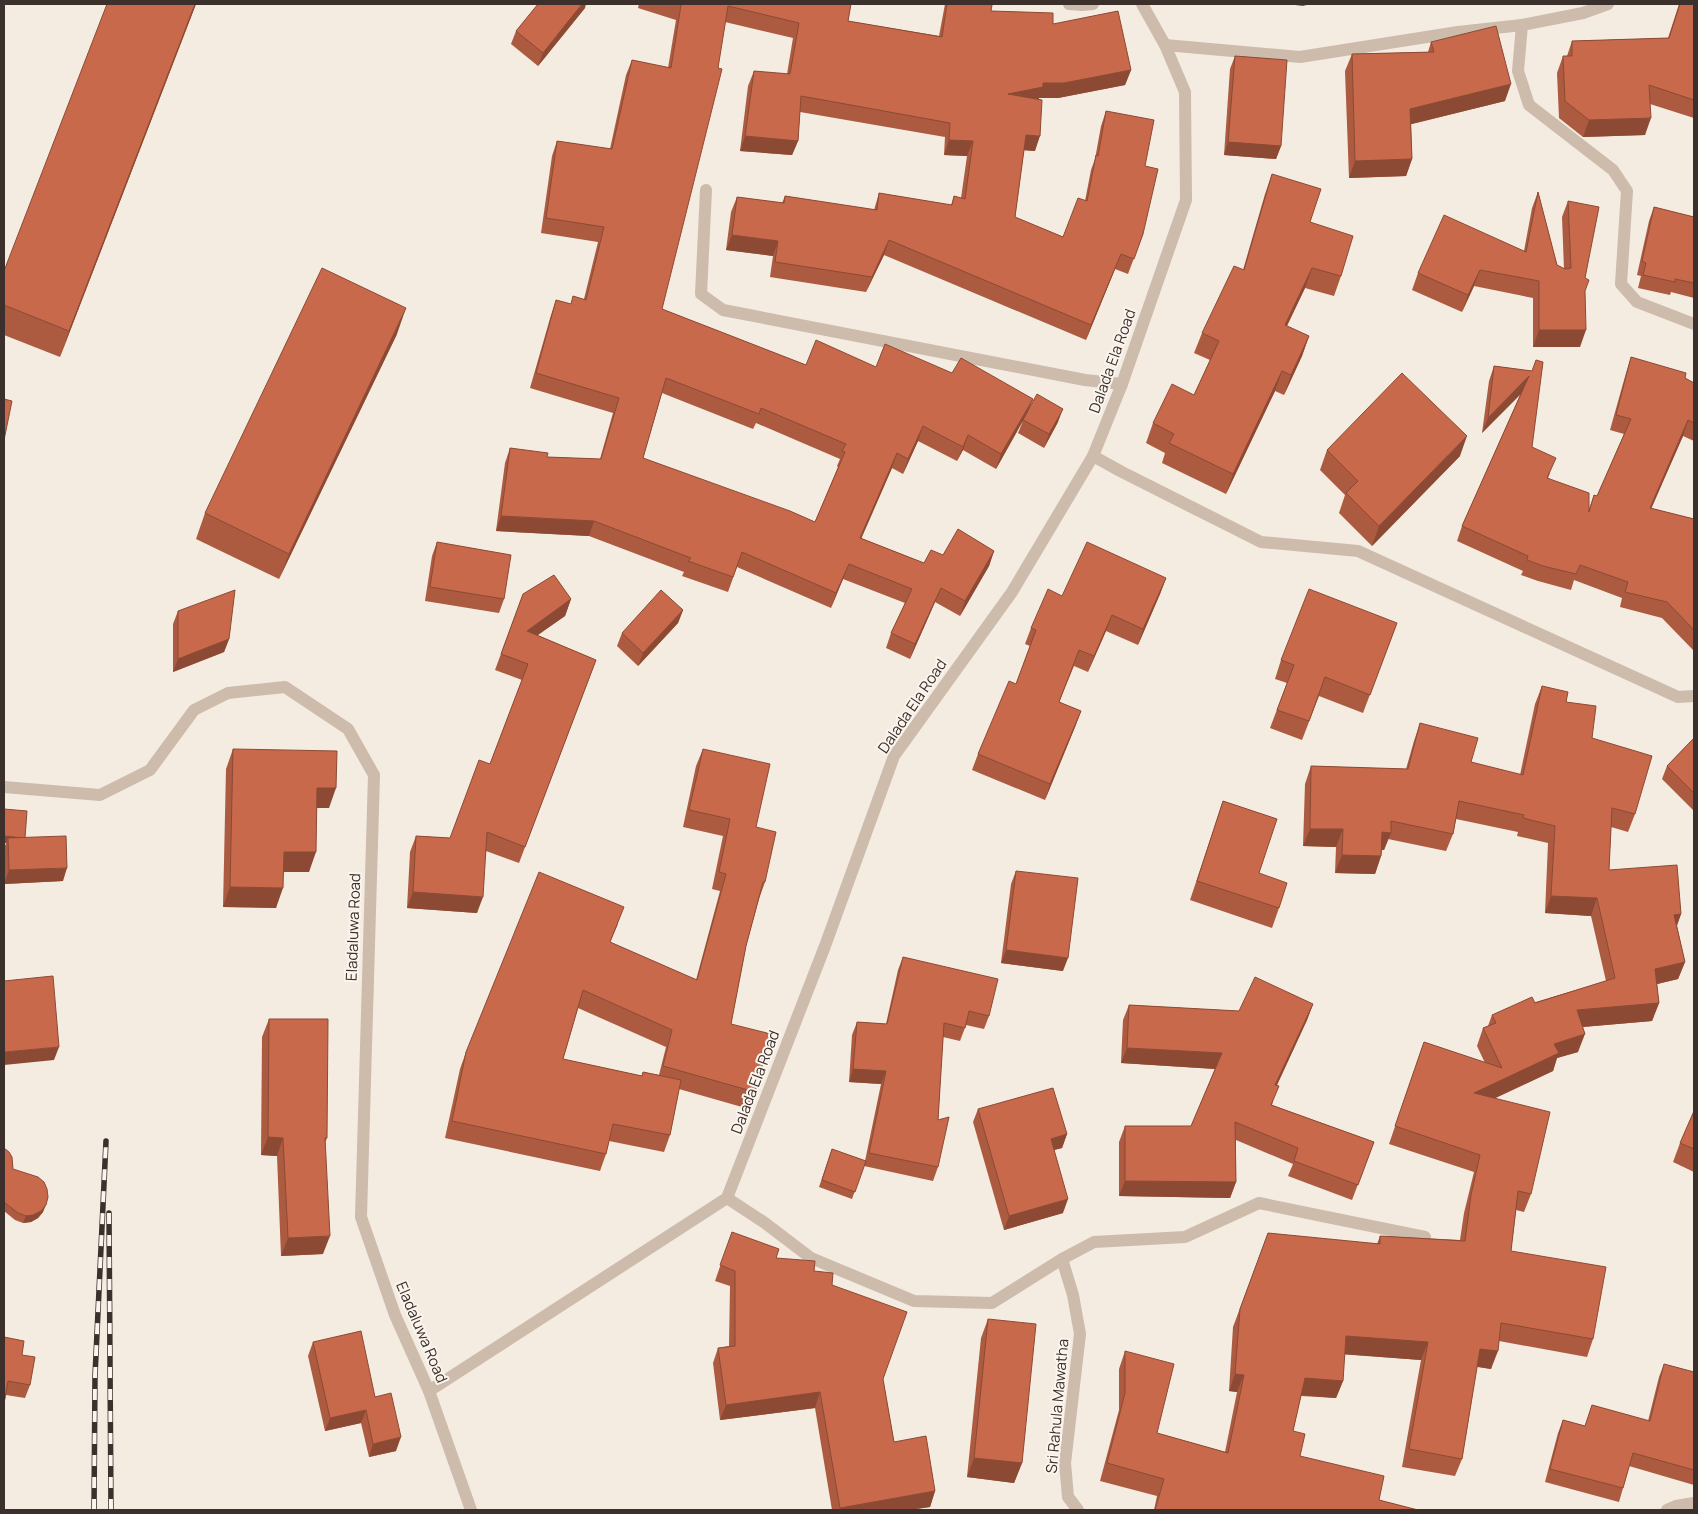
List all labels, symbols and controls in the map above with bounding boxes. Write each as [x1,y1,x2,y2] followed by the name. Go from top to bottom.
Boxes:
[1083,306,1141,416] street label: Dalada Ela Road
[873,655,951,757] street label: Dalada Ela Road
[341,873,365,981] street label: Eladaluwa Road
[726,1027,784,1137] street label: Dalada Ela Road
[391,1278,453,1386] street label: Eladaluwa Road
[1041,1338,1073,1474] street label: Sri Rahula Mawatha

